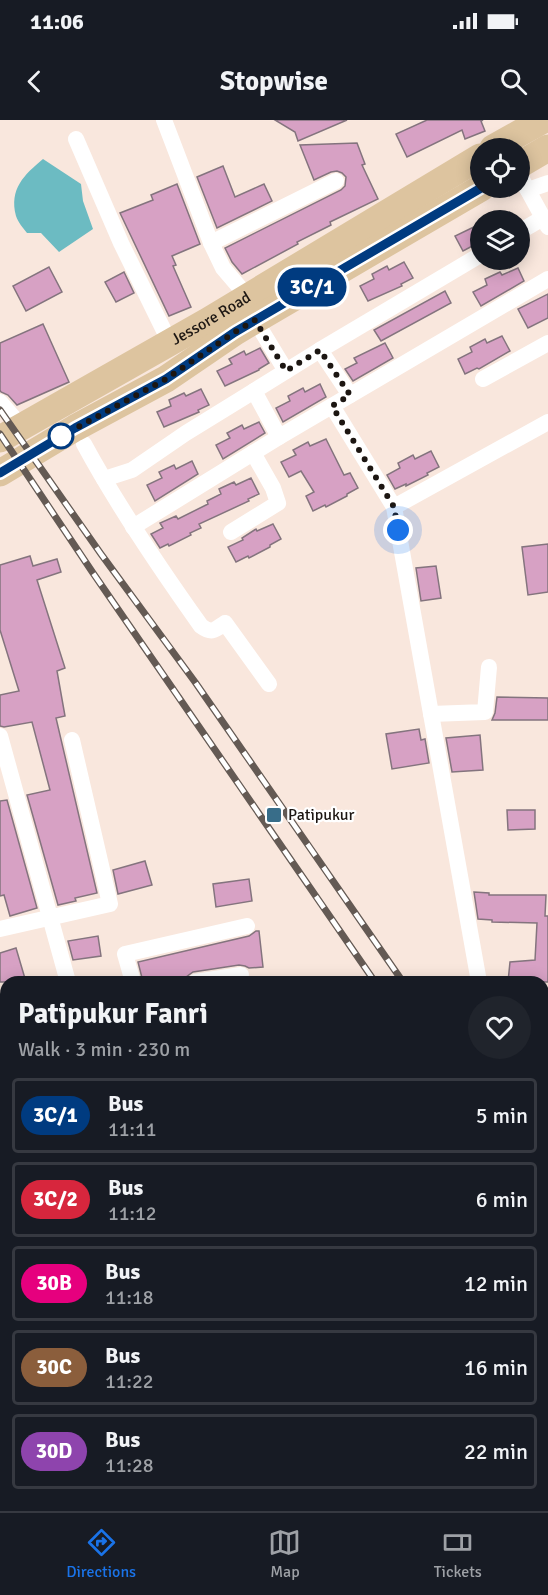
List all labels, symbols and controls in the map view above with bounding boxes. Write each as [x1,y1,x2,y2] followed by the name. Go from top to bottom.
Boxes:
[30,8,84,35] text: 11:06
[18,65,51,98] icon: back
[220,65,328,98] text: Stopwise
[497,65,530,98] icon: search
[470,138,530,270] map controls
[470,138,530,198] button: locate
[470,210,530,270] button: layers
[270,268,354,306] line badge: 3C/1
[290,274,334,300] text: 3C/1
[168,287,254,350] street label: Jessore Road
[48,423,74,449] unlabelled marker
[383,515,413,545] your location
[288,805,354,825] place label: Patipukur
[265,806,283,824] marker: Patipukur
[468,996,531,1059] button: heart
[18,997,208,1031] text: Patipukur Fanri
[18,1037,190,1062] text: Walk · 3 min · 230 m
[108,1090,143,1117] text: Bus
[33,1102,78,1128] text: 3C/1
[476,1102,528,1129] text: 5 min
[108,1117,157,1142] text: 11:11
[108,1174,143,1201] text: Bus
[33,1186,78,1212] text: 3C/2
[476,1186,528,1213] text: 6 min
[108,1201,157,1226] text: 11:12
[105,1258,140,1285] text: Bus
[36,1270,72,1296] text: 30B
[464,1270,528,1297] text: 12 min
[105,1285,154,1310] text: 11:18
[105,1342,140,1369] text: Bus
[36,1354,72,1380] text: 30C
[464,1354,528,1381] text: 16 min
[105,1369,154,1394] text: 11:22
[105,1426,140,1453] text: Bus
[36,1438,72,1464] text: 30D
[464,1438,528,1465] text: 22 min
[105,1453,154,1478] text: 11:28
[66,1526,136,1582] tab: Directions
[268,1526,301,1582] tab: Map
[434,1526,482,1582] tab: Tickets

